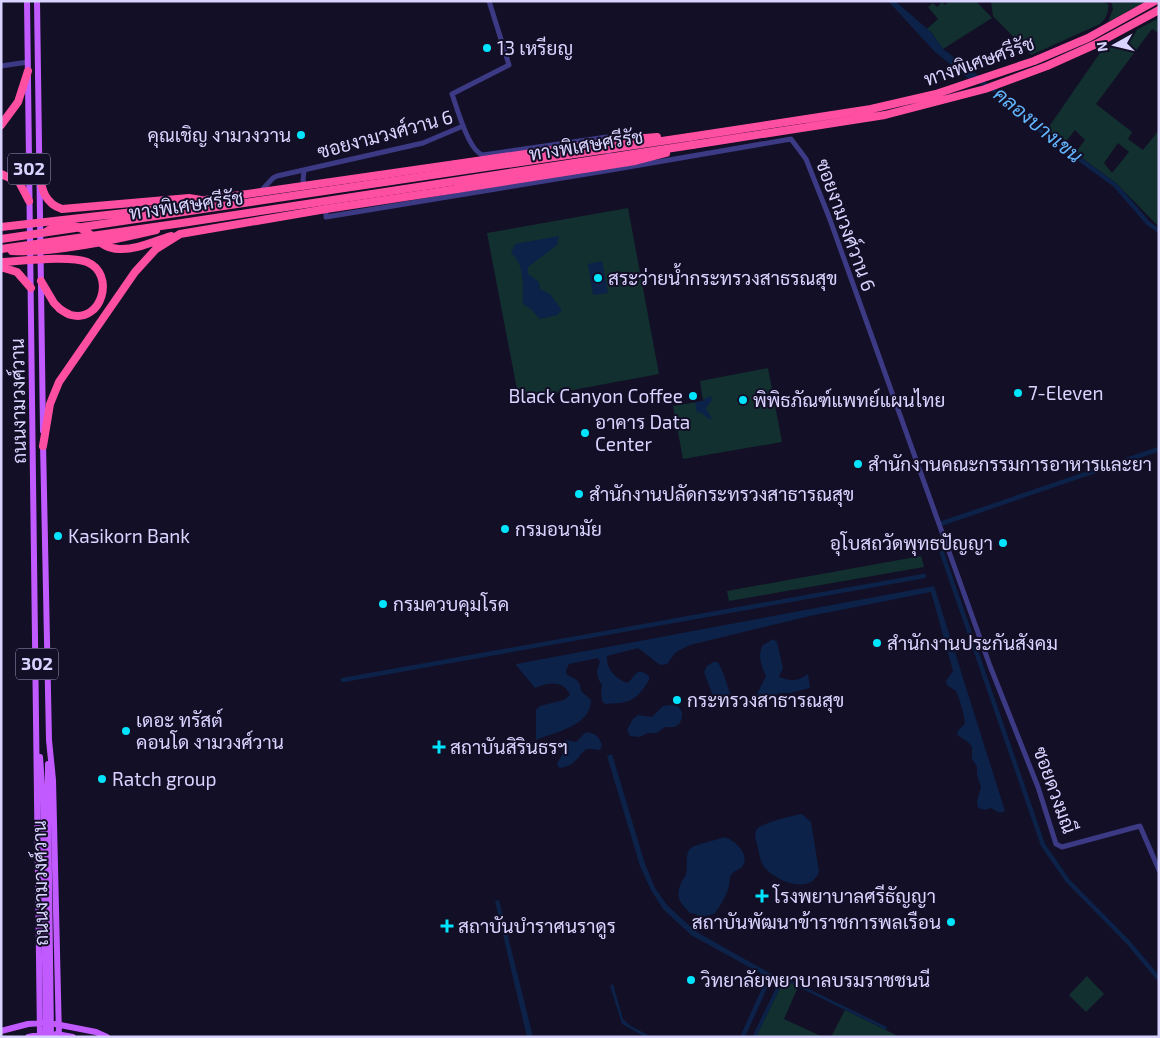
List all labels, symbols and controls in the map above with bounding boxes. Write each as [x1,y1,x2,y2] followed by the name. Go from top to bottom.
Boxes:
[1090,20,1140,70] north arrow
[920,31,1037,90] street label: ทางพิเศษศรีรัช
[497,36,573,60] place label: 13 เหรียญ
[1093,41,1111,53] text: N
[481,42,493,54] marker: 13 เหรียญ
[990,81,1088,167] water label: คลองบางเขน
[315,104,455,163] street label: ซอยงามวงศ์วาน 6
[147,123,291,148] place label: คุณเชิญ งามวงวาน
[527,124,645,165] street label: ทางพิเศษศรีรัช
[295,129,307,141] marker: คุณเชิญ งามวงวาน
[8,153,50,184] road number: 302
[812,155,881,294] street label: ซอยงามวงศ์วาน 6
[127,185,245,224] street label: ทางพิเศษศรีรัช
[608,263,838,291] place label: สระว่ายน้ำกระทรวงสาธรณสุข
[592,272,604,284] marker: สระว่ายน้ำกระทรวงสาธรณสุข
[5,338,30,464] street label: ถนนงามวงศ์วาน
[1028,381,1104,404] place label: 7-Eleven
[508,384,683,407] place label: Black Canyon Coffee
[1012,387,1024,399] marker: 7-Eleven
[753,388,945,411] place label: พิพิธภัณฑ์แพทย์แผนไทย
[687,390,699,402] marker: Black Canyon Coffee
[737,394,749,406] marker: พิพิธภัณฑ์แพทย์แผนไทย
[595,410,690,455] place label: อาคาร Data Center
[579,427,591,439] marker: อาคาร Data Center
[868,452,1152,475] place label: สำนักงานคณะกรรมการอาหารและยา
[852,458,864,470] marker: สำนักงานคณะกรรมการอาหารและยา
[589,482,854,507] place label: สำนักงานปลัดกระทรวงสาธารณสุข
[573,488,585,500] marker: สำนักงานปลัดกระทรวงสาธารณสุข
[515,517,602,540] place label: กรมอนามัย
[499,523,511,535] marker: กรมอนามัย
[68,524,190,547] place label: Kasikorn Bank
[52,530,64,542] marker: Kasikorn Bank
[830,531,993,556] place label: อุโบสถวัดพุทธปัญญา
[997,537,1009,549] marker: อุโบสถวัดพุทธปัญญา
[393,592,509,617] place label: กรมควบคุมโรค
[377,598,389,610] marker: กรมควบคุมโรค
[887,631,1058,654] place label: สำนักงานประกันสังคม
[871,637,883,649] marker: สำนักงานประกันสังคม
[16,649,58,680] road number: 302
[687,688,844,713] place label: กระทรวงสาธารณสุข
[671,694,683,706] marker: กระทรวงสาธารณสุข
[136,708,284,753] place label: เดอะ ทรัสต์ คอนโด งามวงศ์วาน
[120,725,132,737] marker: เดอะ ทรัสต์ คอนโด งามวงศ์วาน
[450,735,568,758] place label: สถาบันสิรินธรฯ
[432,740,446,754] marker: สถาบันสิรินธรฯ
[1029,743,1082,836] street label: ซอยดวงมณี
[112,767,217,790] place label: Ratch group
[96,773,108,785] marker: Ratch group
[27,820,52,946] street label: ถนนงามวงศ์วาน
[772,884,936,908] place label: โรงพยาบาลศรีธัญญา
[755,889,769,903] marker: โรงพยาบาลศรีธัญญา
[692,910,941,933] place label: สถาบันพัฒนาข้าราชการพลเรือน
[458,914,616,940] place label: สถาบันบำราศนราดูร
[945,916,957,928] marker: สถาบันพัฒนาข้าราชการพลเรือน
[440,919,454,933] marker: สถาบันบำราศนราดูร
[701,968,930,991] place label: วิทยาลัยพยาบาลบรมราชชนนี
[685,974,697,986] marker: วิทยาลัยพยาบาลบรมราชชนนี

